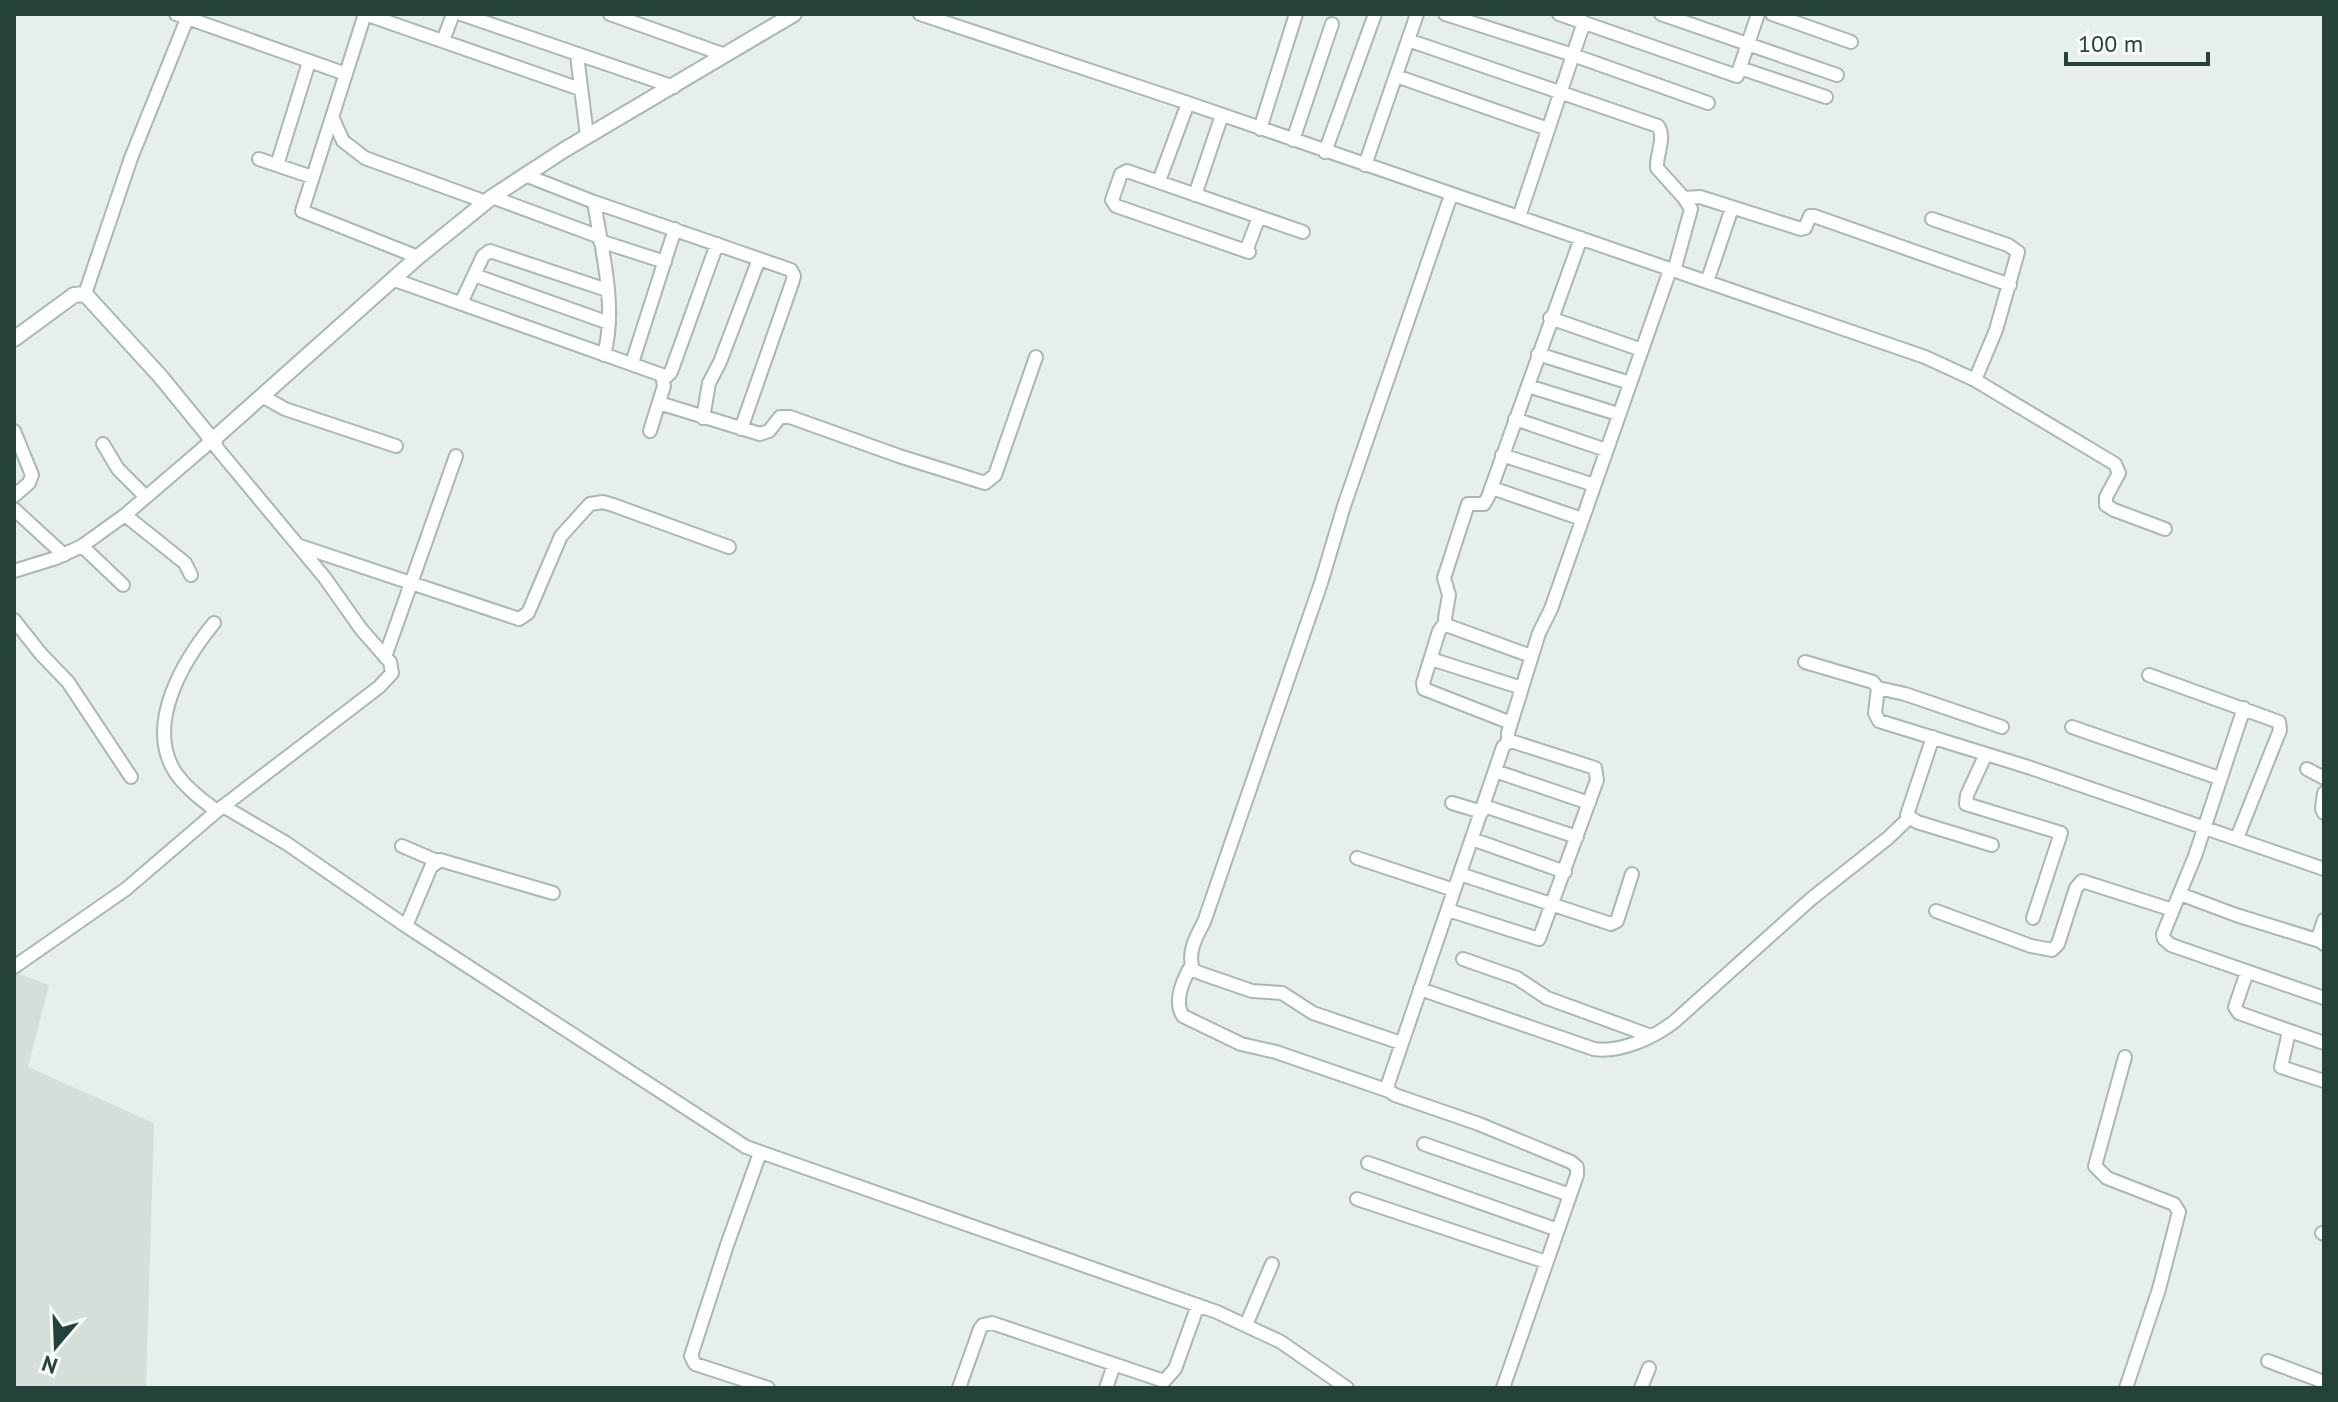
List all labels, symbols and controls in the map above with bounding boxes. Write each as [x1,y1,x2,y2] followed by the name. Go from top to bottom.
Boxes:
[2066,16,2208,66] scale bar
[2078,28,2143,59] text: 100 m
[16,1306,96,1386] north arrow
[38,1349,61,1381] text: N

